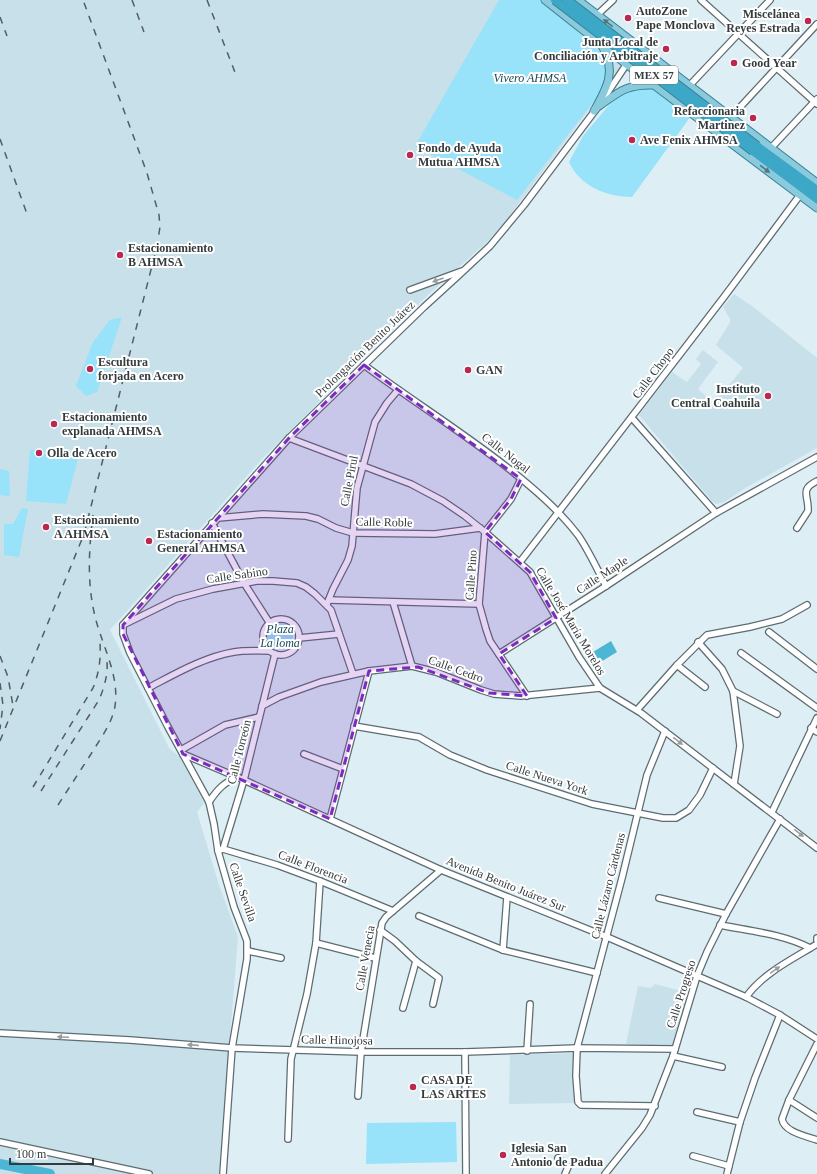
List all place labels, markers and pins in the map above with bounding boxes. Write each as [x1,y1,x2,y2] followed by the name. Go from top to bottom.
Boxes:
[636,4,715,32] place label: AutoZone Pape Monclova
[726,7,800,35] place label: Miscelánea Reyes Estrada
[623,13,633,23] marker: AutoZone Pape Monclova
[803,16,813,26] marker: Miscelánea Reyes Estrada
[534,35,659,63] place label: Junta Local de Conciliación y Arbitraje
[661,44,671,54] marker: Junta Local de Conciliación y Arbitraje
[742,56,797,70] place label: Good Year
[729,58,739,68] marker: Good Year
[674,104,746,132] place label: Refaccionaria Martinez
[748,113,758,123] marker: Refaccionaria Martinez
[640,133,738,147] place label: Ave Fenix AHMSA
[627,135,637,145] marker: Ave Fenix AHMSA
[418,141,501,169] place label: Fondo de Ayuda Mutua AHMSA
[405,150,415,160] marker: Fondo de Ayuda Mutua AHMSA
[128,241,213,269] place label: Estacionamiento B AHMSA
[115,250,125,260] marker: Estacionamiento B AHMSA
[98,355,184,383] place label: Escultura forjada en Acero
[476,363,503,377] place label: GAN
[85,364,95,374] marker: Escultura forjada en Acero
[463,365,473,375] marker: GAN
[671,382,760,410] place label: Instituto Central Coahuila
[763,391,773,401] marker: Instituto Central Coahuila
[62,410,162,438] place label: Estacionamiento explanada AHMSA
[49,419,59,429] marker: Estacionamiento explanada AHMSA
[47,446,117,460] place label: Olla de Acero
[34,448,44,458] marker: Olla de Acero
[54,513,139,541] place label: Estacionamiento A AHMSA
[41,522,51,532] marker: Estacionamiento A AHMSA
[157,527,246,555] place label: Estacionamiento General AHMSA
[144,536,154,546] marker: Estacionamiento General AHMSA
[421,1073,487,1101] place label: CASA DE LAS ARTES
[408,1082,418,1092] marker: CASA DE LAS ARTES
[511,1141,603,1169] place label: Iglesia San Antonio de Padua
[498,1150,508,1160] marker: Iglesia San Antonio de Padua

